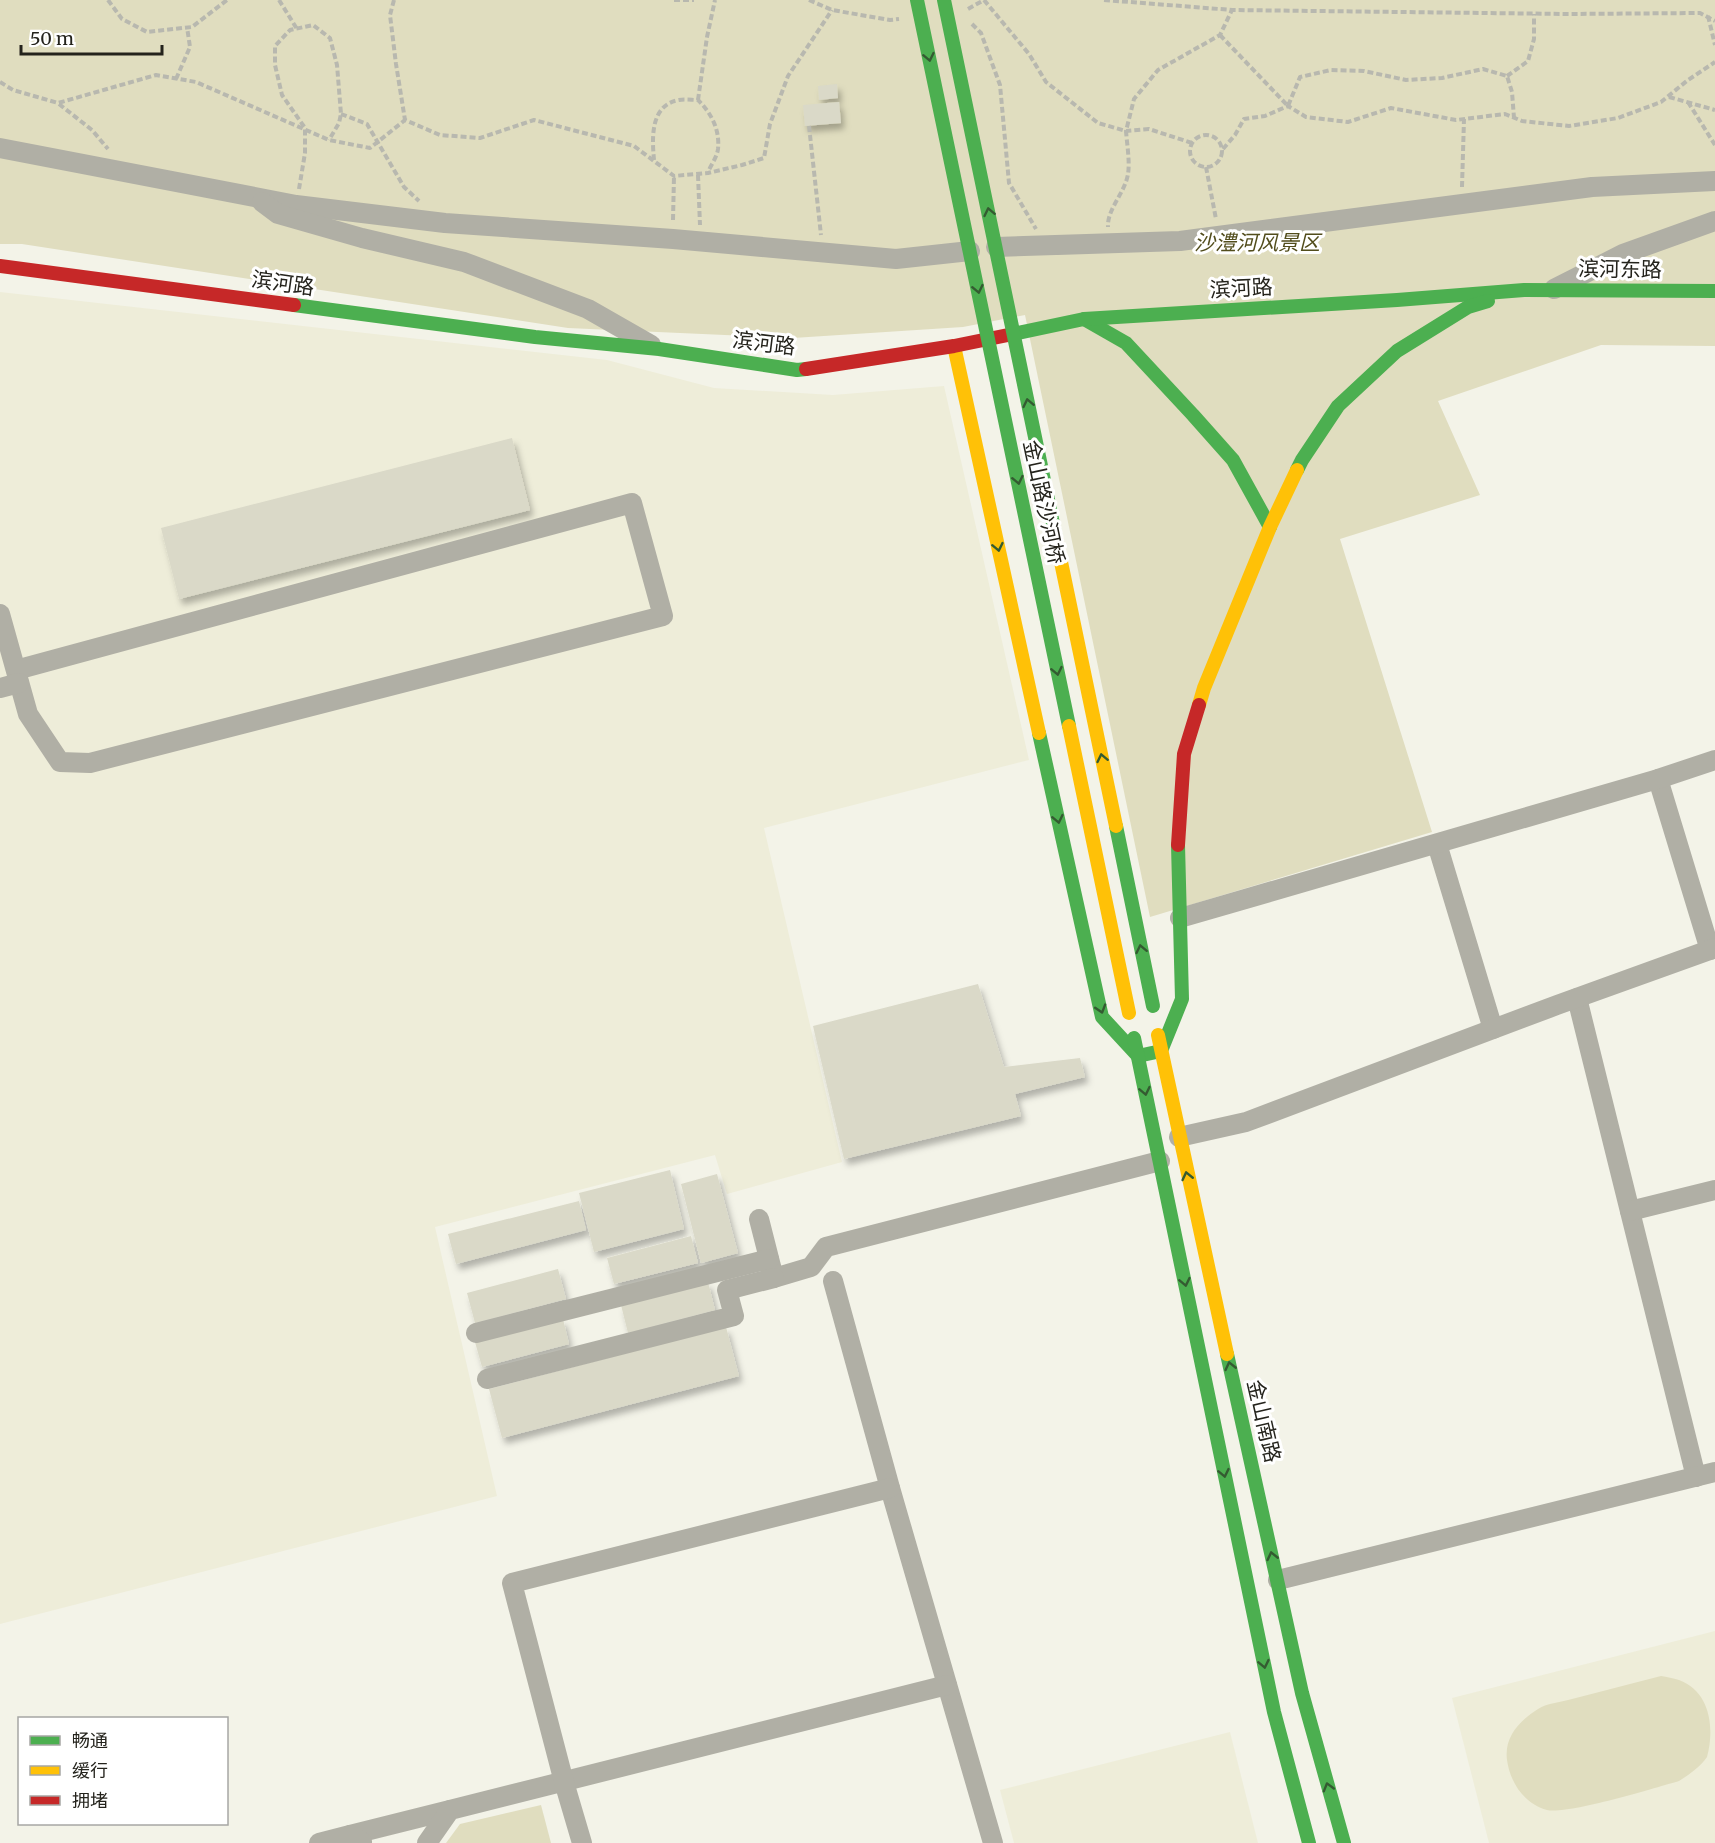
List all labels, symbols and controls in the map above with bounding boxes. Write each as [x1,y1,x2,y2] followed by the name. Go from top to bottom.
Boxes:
[21,18,162,56] scale bar
[30,27,74,50] text: 50 m
[922,52,935,62] one-way arrow
[983,207,996,217] one-way arrow
[1194,229,1323,256] park label: 沙澧河风景区
[1578,255,1662,283] street label: 滨河东路
[250,265,316,301] street label: 滨河路
[1209,273,1273,303] street label: 滨河路
[970,284,983,294] one-way arrow
[731,326,797,360] street label: 滨河路
[1022,398,1035,408] one-way arrow
[1018,438,1070,566] street label: 金山路沙河桥
[1010,475,1023,485] one-way arrow
[991,542,1004,552] one-way arrow
[1050,666,1063,676] one-way arrow
[1096,753,1109,763] one-way arrow
[1051,814,1064,824] one-way arrow
[1135,944,1148,954] one-way arrow
[1094,1004,1106,1014] one-way arrow
[1138,1086,1151,1096] one-way arrow
[1182,1171,1195,1181] one-way arrow
[1178,1276,1191,1286] one-way arrow
[1224,1361,1237,1371] one-way arrow
[1241,1377,1287,1465] street label: 金山南路
[1217,1467,1230,1477] one-way arrow
[1267,1552,1280,1562] one-way arrow
[1257,1658,1270,1668] one-way arrow
[18,1717,228,1825] legend
[72,1729,108,1752] text: 畅通
[72,1759,108,1782] text: 缓行
[1323,1782,1335,1793] one-way arrow
[72,1789,108,1812] text: 拥堵

